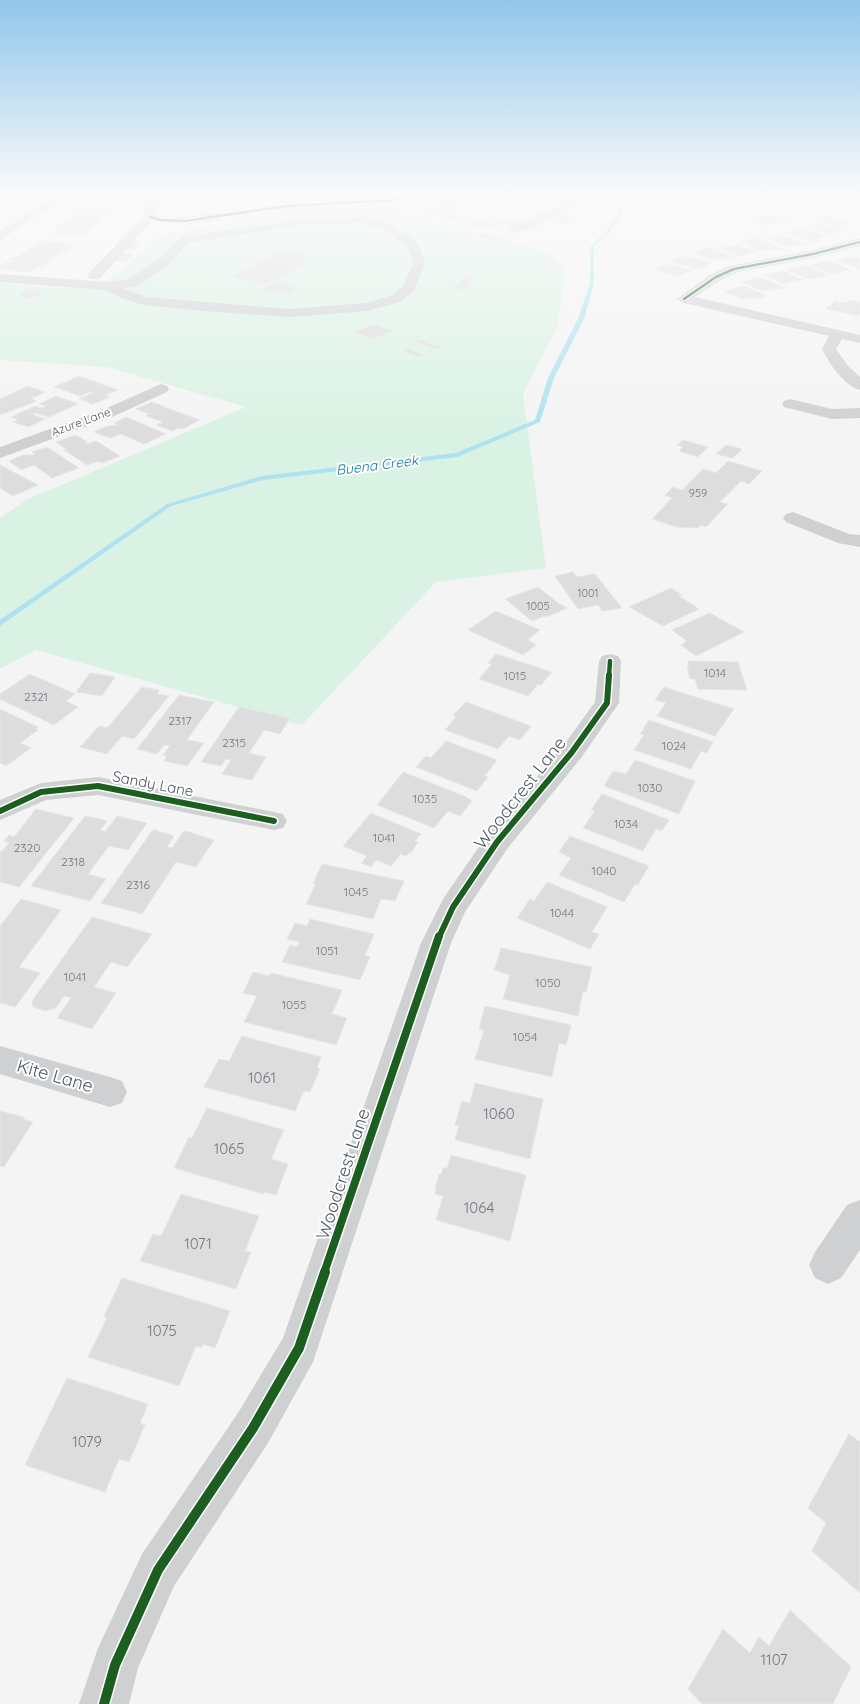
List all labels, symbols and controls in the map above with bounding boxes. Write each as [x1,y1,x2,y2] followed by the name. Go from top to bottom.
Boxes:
[49,404,113,439] street label: Azure Lane
[335,451,421,479] water label: Buena Creek
[689,486,707,500] house number: 959
[577,586,599,600] house number: 1001
[526,599,550,613] house number: 1005
[704,665,726,680] house number: 1014
[504,668,526,683] house number: 1015
[24,689,48,704] house number: 2321
[168,713,192,728] house number: 2317
[469,732,571,853] street label: Woodcrest Lane
[222,735,246,750] house number: 2315
[662,738,686,753] house number: 1024
[111,766,195,801] street label: Sandy Lane
[637,780,663,795] house number: 1030
[413,791,437,806] house number: 1035
[614,816,638,831] house number: 1034
[373,830,395,845] house number: 1041
[14,840,40,855] house number: 2320
[61,854,85,869] house number: 2318
[591,863,617,878] house number: 1040
[126,877,150,892] house number: 2316
[344,884,368,899] house number: 1045
[550,905,574,920] house number: 1044
[316,943,338,958] house number: 1051
[64,969,86,984] house number: 1041
[535,975,561,990] house number: 1050
[282,997,306,1012] house number: 1055
[513,1029,537,1044] house number: 1054
[14,1054,96,1097] street label: Kite Lane
[248,1068,276,1087] house number: 1061
[483,1104,515,1123] house number: 1060
[311,1105,375,1242] street label: Woodcrest Lane
[214,1139,244,1158] house number: 1065
[464,1198,494,1217] house number: 1064
[184,1234,212,1253] house number: 1071
[147,1321,177,1340] house number: 1075
[72,1432,102,1451] house number: 1079
[761,1650,788,1669] house number: 1107

